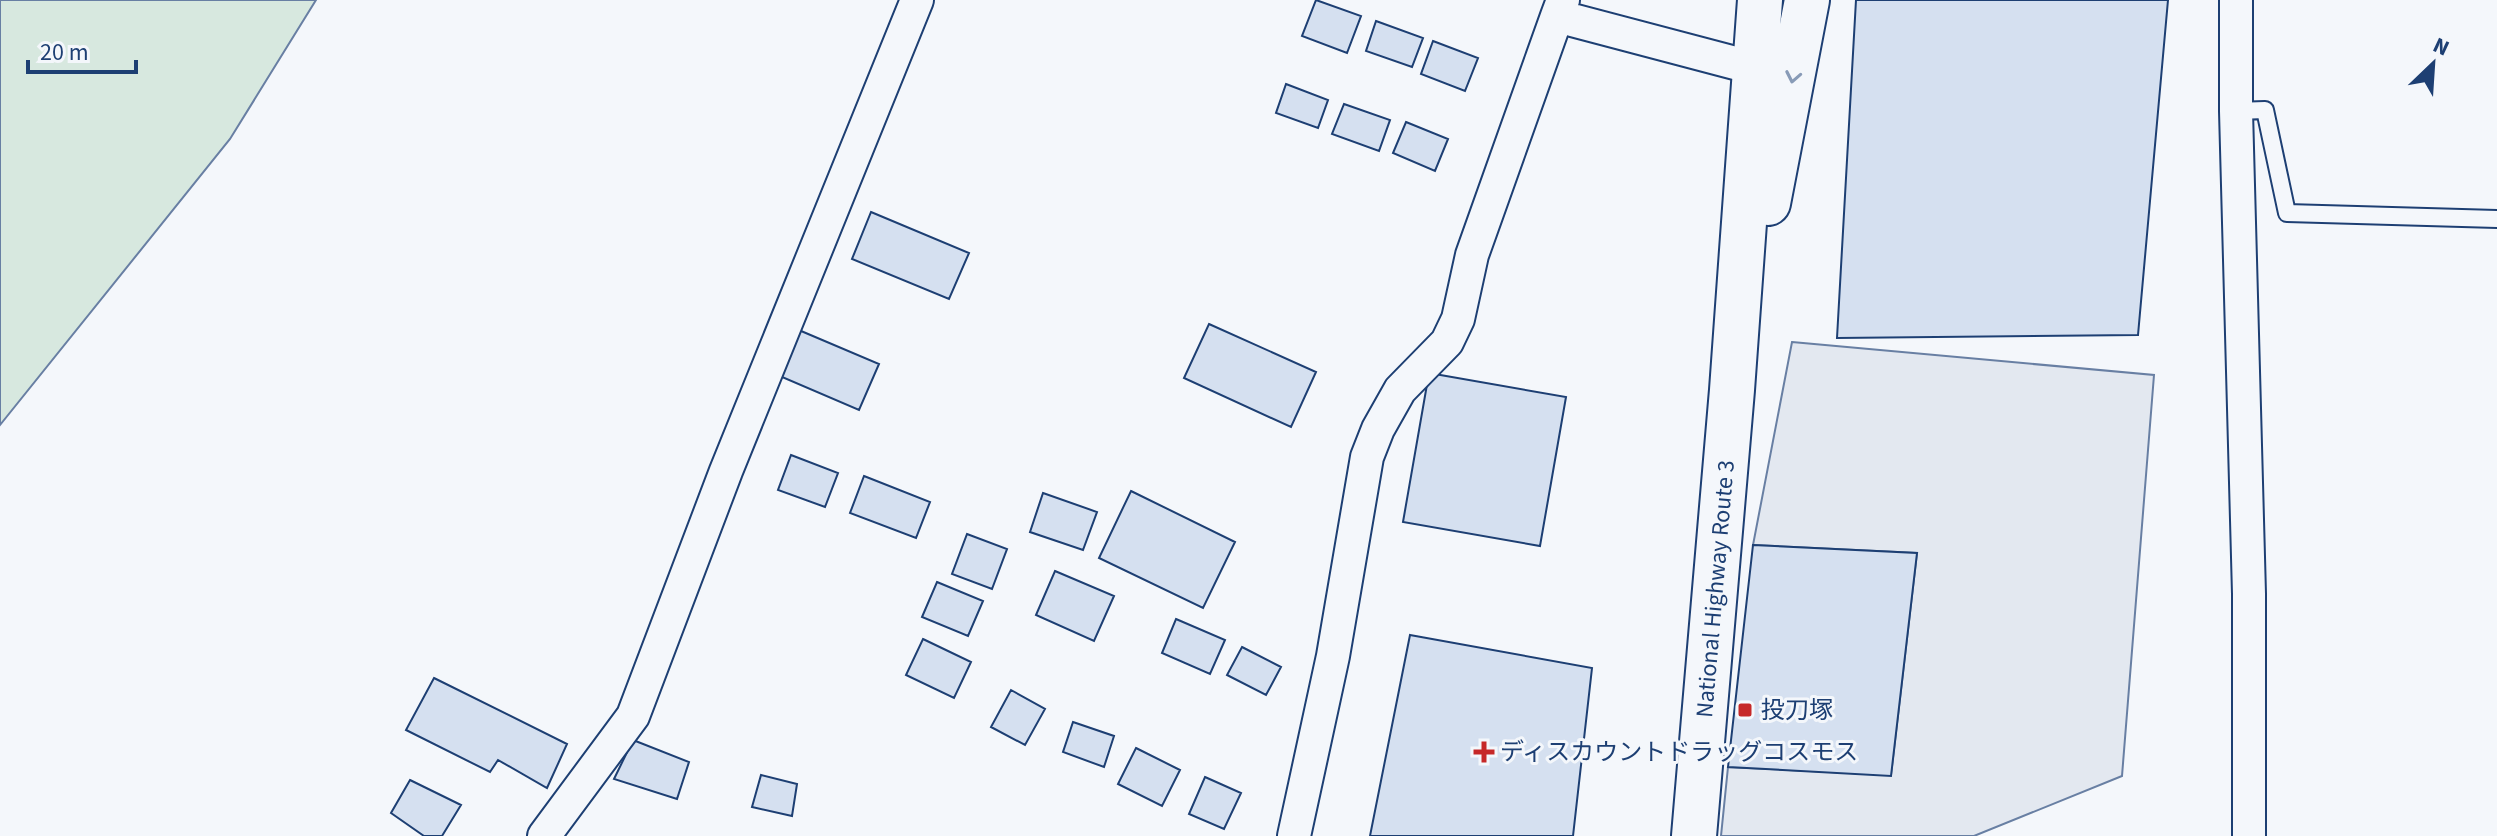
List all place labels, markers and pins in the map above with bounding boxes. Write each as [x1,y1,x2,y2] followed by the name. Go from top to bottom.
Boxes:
[1761,693,1833,728] place label: 投刀塚
[1736,701,1754,719] marker: 投刀塚
[1500,735,1858,770] place label: ディスカウントドラッグコスモス
[1475,743,1493,761] marker: ディスカウントドラッグコスモス

